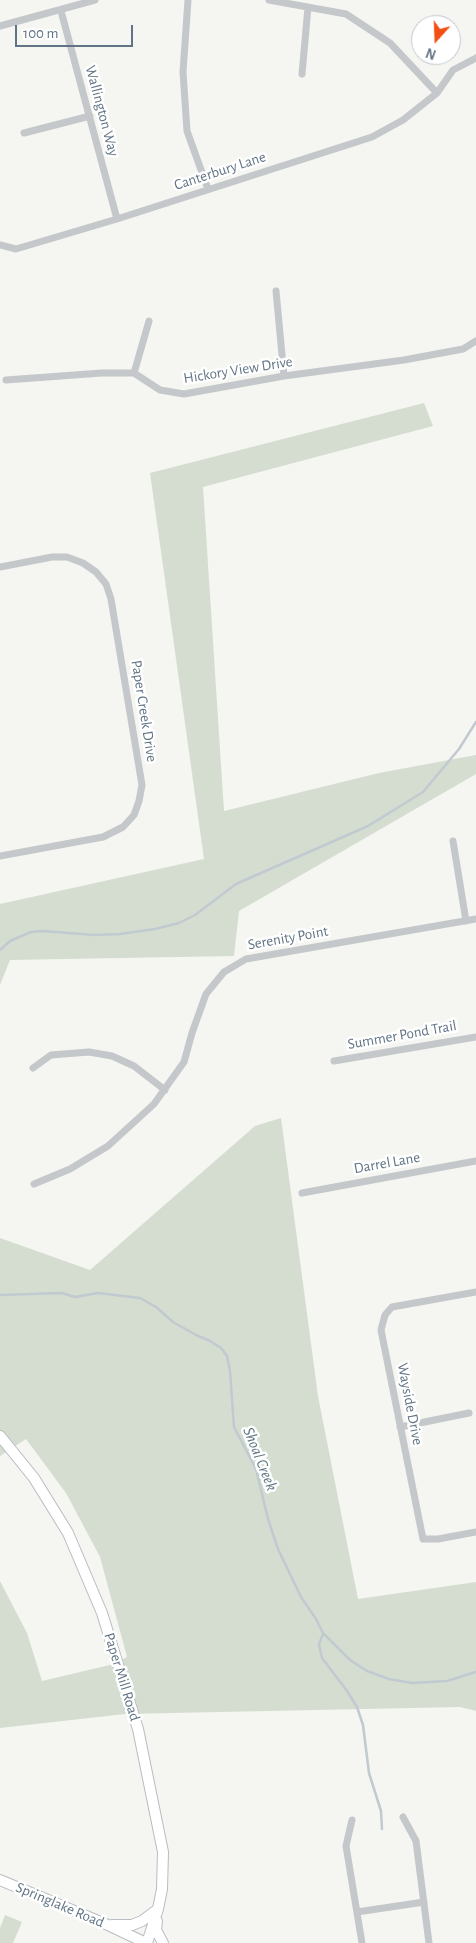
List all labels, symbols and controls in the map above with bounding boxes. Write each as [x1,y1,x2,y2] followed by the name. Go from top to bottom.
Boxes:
[18,15,135,47] scale bar
[411,15,461,65] north arrow
[23,26,58,41] text: 100 m
[424,45,438,61] text: N
[81,64,123,158] street label: Wallington Way
[172,148,268,194] street label: Canterbury Lane
[182,352,294,388] street label: Hickory View Drive
[127,659,161,763] street label: Paper Creek Drive
[246,922,330,954] street label: Serenity Point
[346,1017,458,1053] street label: Summer Pond Trail
[352,1148,422,1178] street label: Darrel Lane
[393,1361,427,1447] street label: Wayside Drive
[239,1424,281,1494] water label: Shoal Creek
[100,1631,144,1723] street label: Paper Mill Road
[13,1878,107,1932] street label: Springlake Road

